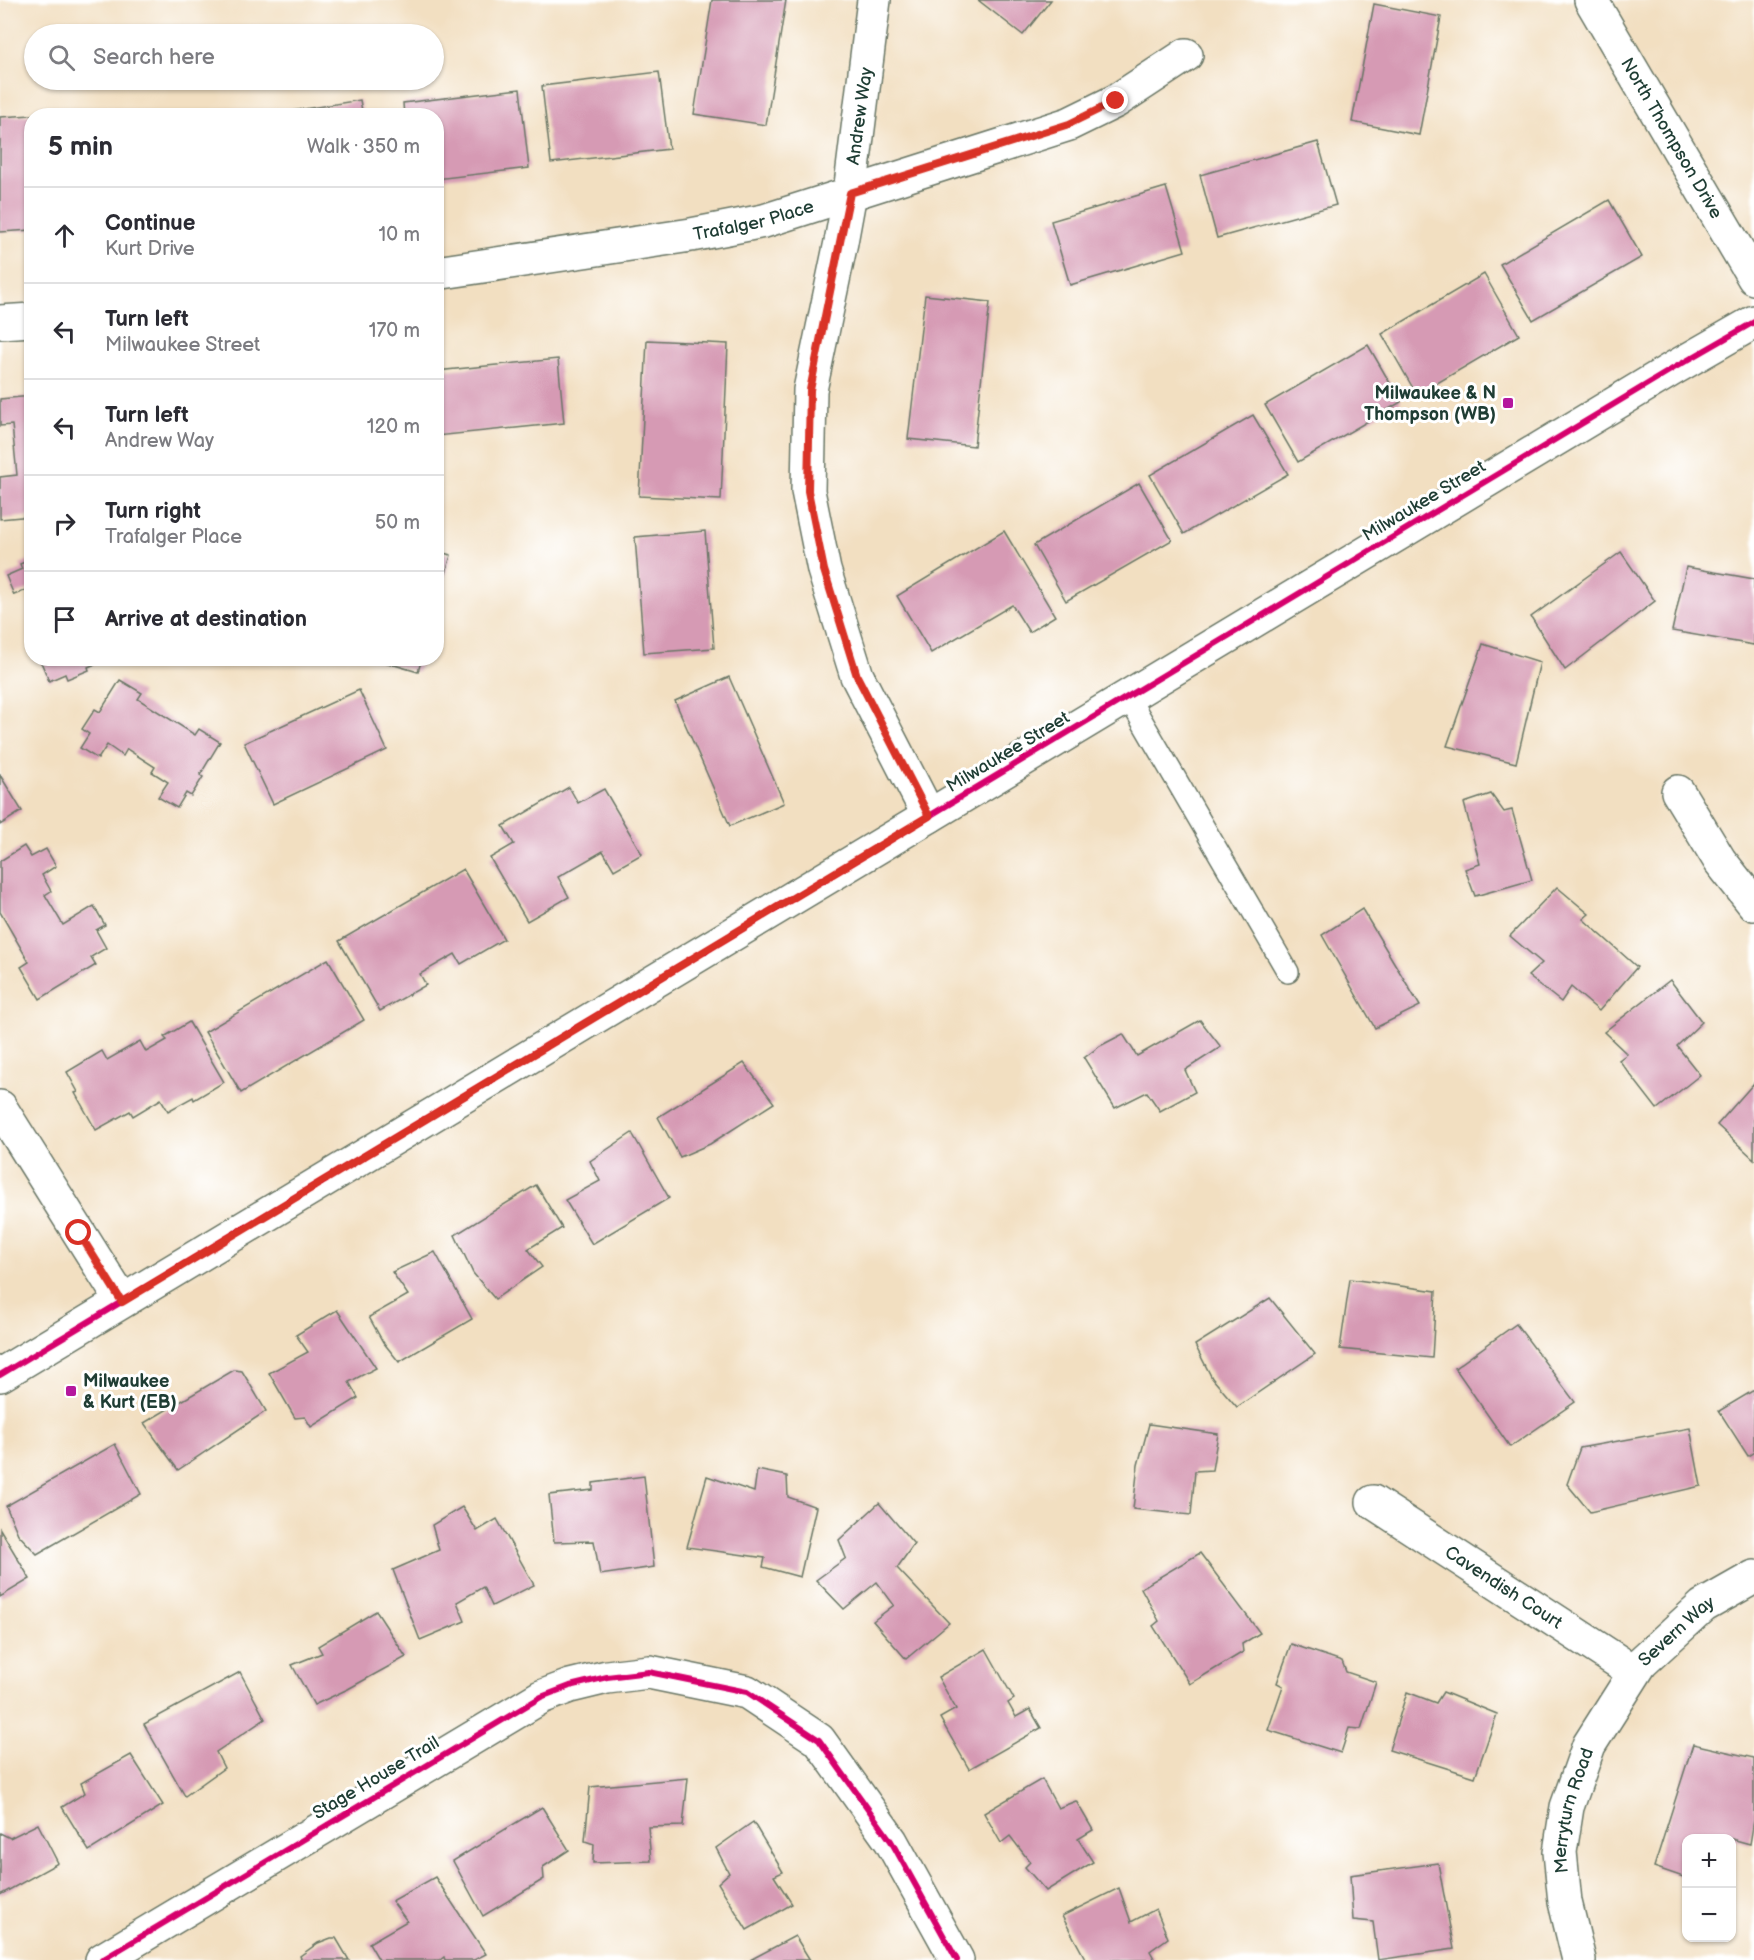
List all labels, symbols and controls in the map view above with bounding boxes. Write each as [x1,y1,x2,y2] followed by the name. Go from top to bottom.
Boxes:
[24,24,444,90] search box
[45,41,78,74] icon: search
[93,44,215,71] text: Search here
[1617,54,1727,222] street label: North Thompson Drive
[843,65,877,166] street label: Andrew Way
[1102,87,1128,113] route end
[48,132,113,163] text: 5 min
[307,135,420,159] text: Walk · 350 m
[691,195,817,245] street label: Trafalger Place
[105,210,195,237] text: Continue
[48,219,81,252] icon: ahead
[379,223,420,247] text: 10 m
[105,237,195,261] text: Kurt Drive
[105,306,189,333] text: Turn left
[48,315,81,348] icon: left
[369,319,420,343] text: 170 m
[105,333,260,357] text: Milwaukee Street
[1364,383,1496,425] place label: Milwaukee & N Thompson (WB)
[1501,396,1515,410] marker: Milwaukee & N Thompson (WB)
[105,402,189,429] text: Turn left
[48,411,81,444] icon: left
[367,415,420,439] text: 120 m
[105,429,214,453] text: Andrew Way
[1359,456,1490,546] street label: Milwaukee Street
[105,498,201,525] text: Turn right
[48,507,81,540] icon: right
[375,511,420,535] text: 50 m
[105,525,242,549] text: Trafalger Place
[48,603,81,636] icon: arrive
[105,606,307,633] text: Arrive at destination
[943,707,1074,797] street label: Milwaukee Street
[65,1219,91,1245] route start
[83,1371,177,1413] place label: Milwaukee & Kurt (EB)
[64,1384,78,1398] marker: Milwaukee & Kurt (EB)
[1441,1541,1567,1633] street label: Cavendish Court
[1634,1591,1719,1671] street label: Severn Way
[309,1732,443,1824] street label: Stage House Trail
[1549,1745,1598,1874] street label: Merryturn Road
[1682,1834,1736,1942] map controls
[1682,1834,1736,1888] button: +
[1682,1888,1736,1942] button: −

